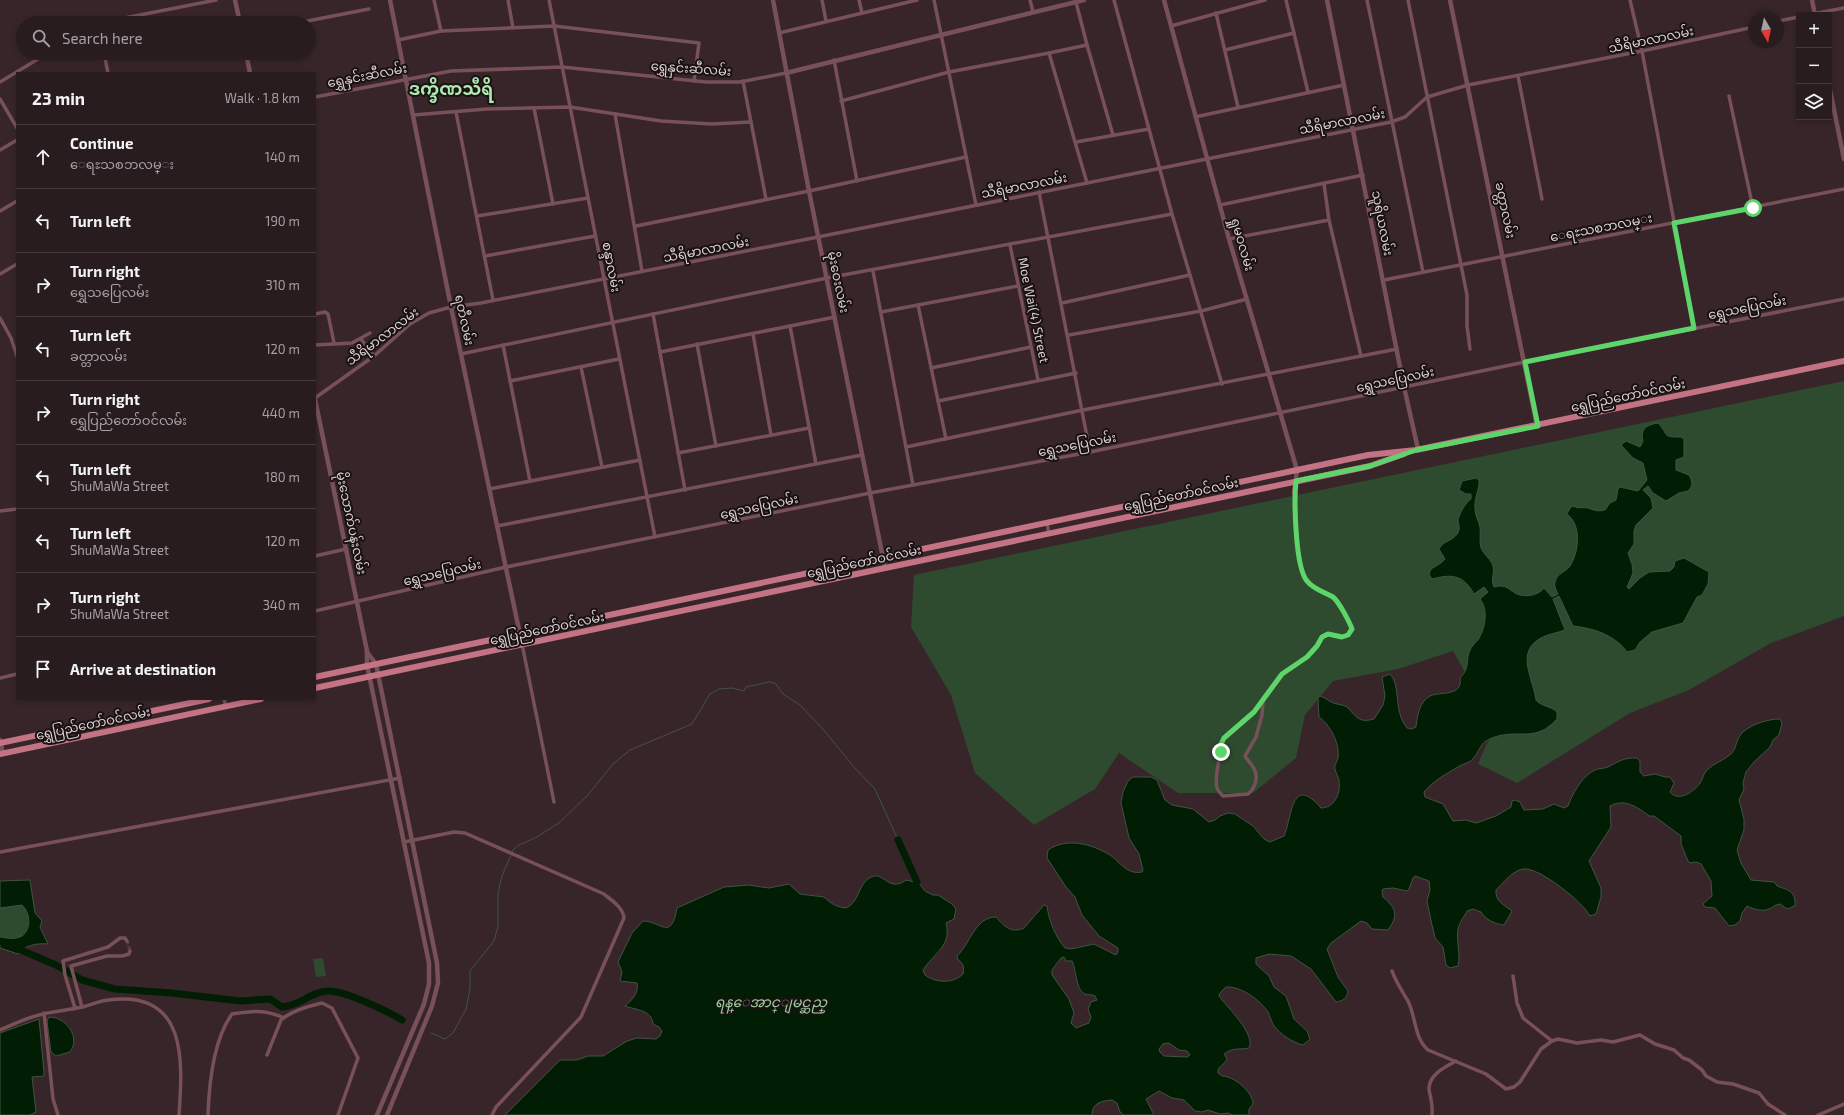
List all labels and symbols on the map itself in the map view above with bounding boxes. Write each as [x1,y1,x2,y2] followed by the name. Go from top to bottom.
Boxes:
[1748,12,1784,48] north arrow
[1607,22,1696,59] street label: သီရိမာလာလမ်း
[650,57,732,82] street label: ရွှေနှင်းဆီလမ်း
[326,59,409,93] street label: ရွှေနှင်းဆီလမ်း
[409,77,494,103] district label: ဒက္ခိဏသီရိ
[1298,105,1387,140] street label: သီရိမာလာလမ်း
[980,169,1069,204] street label: သီရိမာလာလမ်း
[1489,180,1520,240] street label: ခတ္တာလမ်း
[1366,189,1397,258] street label: သူရိယလမ်း
[1744,199,1762,217] route start
[1548,209,1654,248] street label: ေရႊသစၥာလမ္း
[1225,215,1258,274] street label: ရှုမဝလမ်း
[662,233,751,268] street label: သီရိမာလာလမ်း
[596,241,625,294] street label: စန္ဒာလမ်း
[822,250,853,315] street label: မိုးဝေးလမ်း
[1015,256,1053,364] street label: Moe Wai(4) Street
[1707,292,1788,325] street label: ရွှေသပြေလမ်း
[449,293,478,347] street label: ရတီလမ်း
[343,303,423,371] street label: သီရိမာလာလမ်း
[1355,363,1436,398] street label: ရွှေသပြေလမ်း
[1569,375,1687,418] street label: ရွှေပြည်တော်ဝင်လမ်း
[1037,429,1118,462] street label: ရွှေသပြေလမ်း
[330,470,371,577] street label: မိုးသောက်ပန်းလမ်း
[1122,474,1240,517] street label: ရွှေပြည်တော်ဝင်လမ်း
[719,490,800,525] street label: ရွှေသပြေလမ်း
[805,541,923,584] street label: ရွှေပြည်တော်ဝင်လမ်း
[402,555,483,592] street label: ရွှေသပြေလမ်း
[488,608,606,651] street label: ရွှေပြည်တော်ဝင်လမ်း
[34,703,152,746] street label: ရွှေပြည်တော်ဝင်လမ်း
[1212,743,1230,761] route end
[715,993,828,1014] water label: ရန္ေအာင္ျမင္ဆည္

